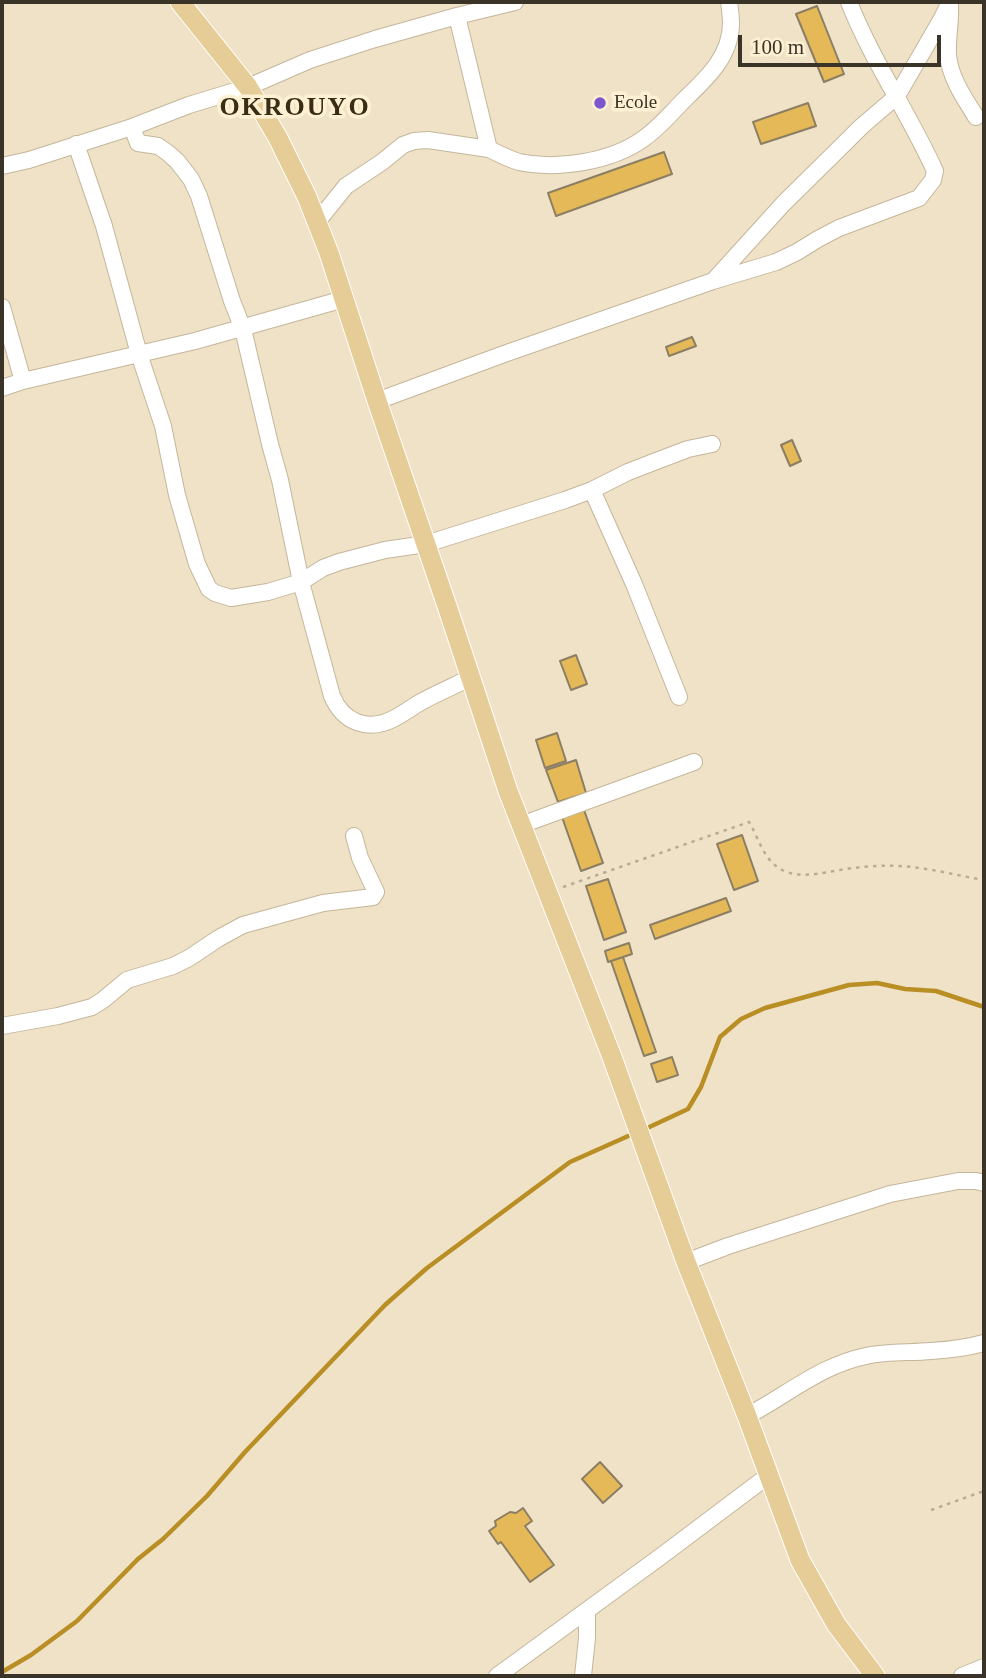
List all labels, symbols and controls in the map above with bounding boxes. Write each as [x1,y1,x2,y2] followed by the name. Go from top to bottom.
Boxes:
[741,21,944,65] scale bar
[751,35,804,59] text: 100 m
[220,92,370,124] district label: OKROUYO
[614,92,657,114] place label: Ecole
[592,95,608,111] marker: Ecole

